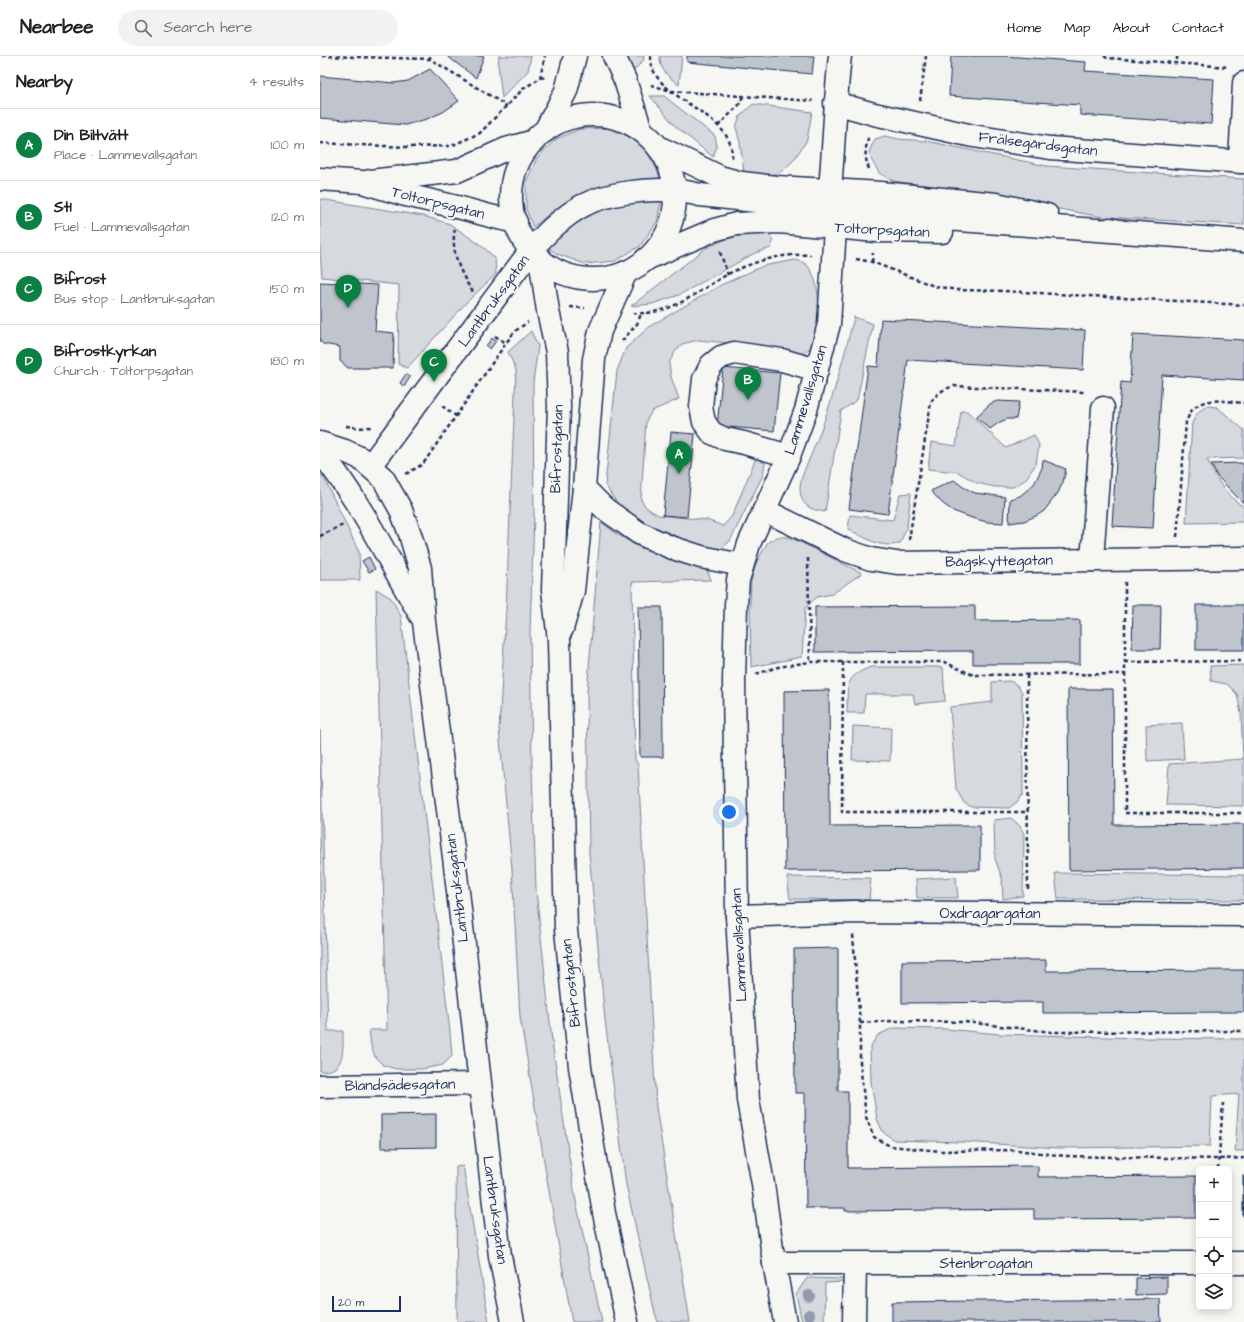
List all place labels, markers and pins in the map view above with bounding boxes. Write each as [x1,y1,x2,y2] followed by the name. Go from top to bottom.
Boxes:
[335,275,361,308] pin: D
[421,349,447,382] pin: C
[735,367,761,400] pin: B
[666,441,692,474] pin: A

